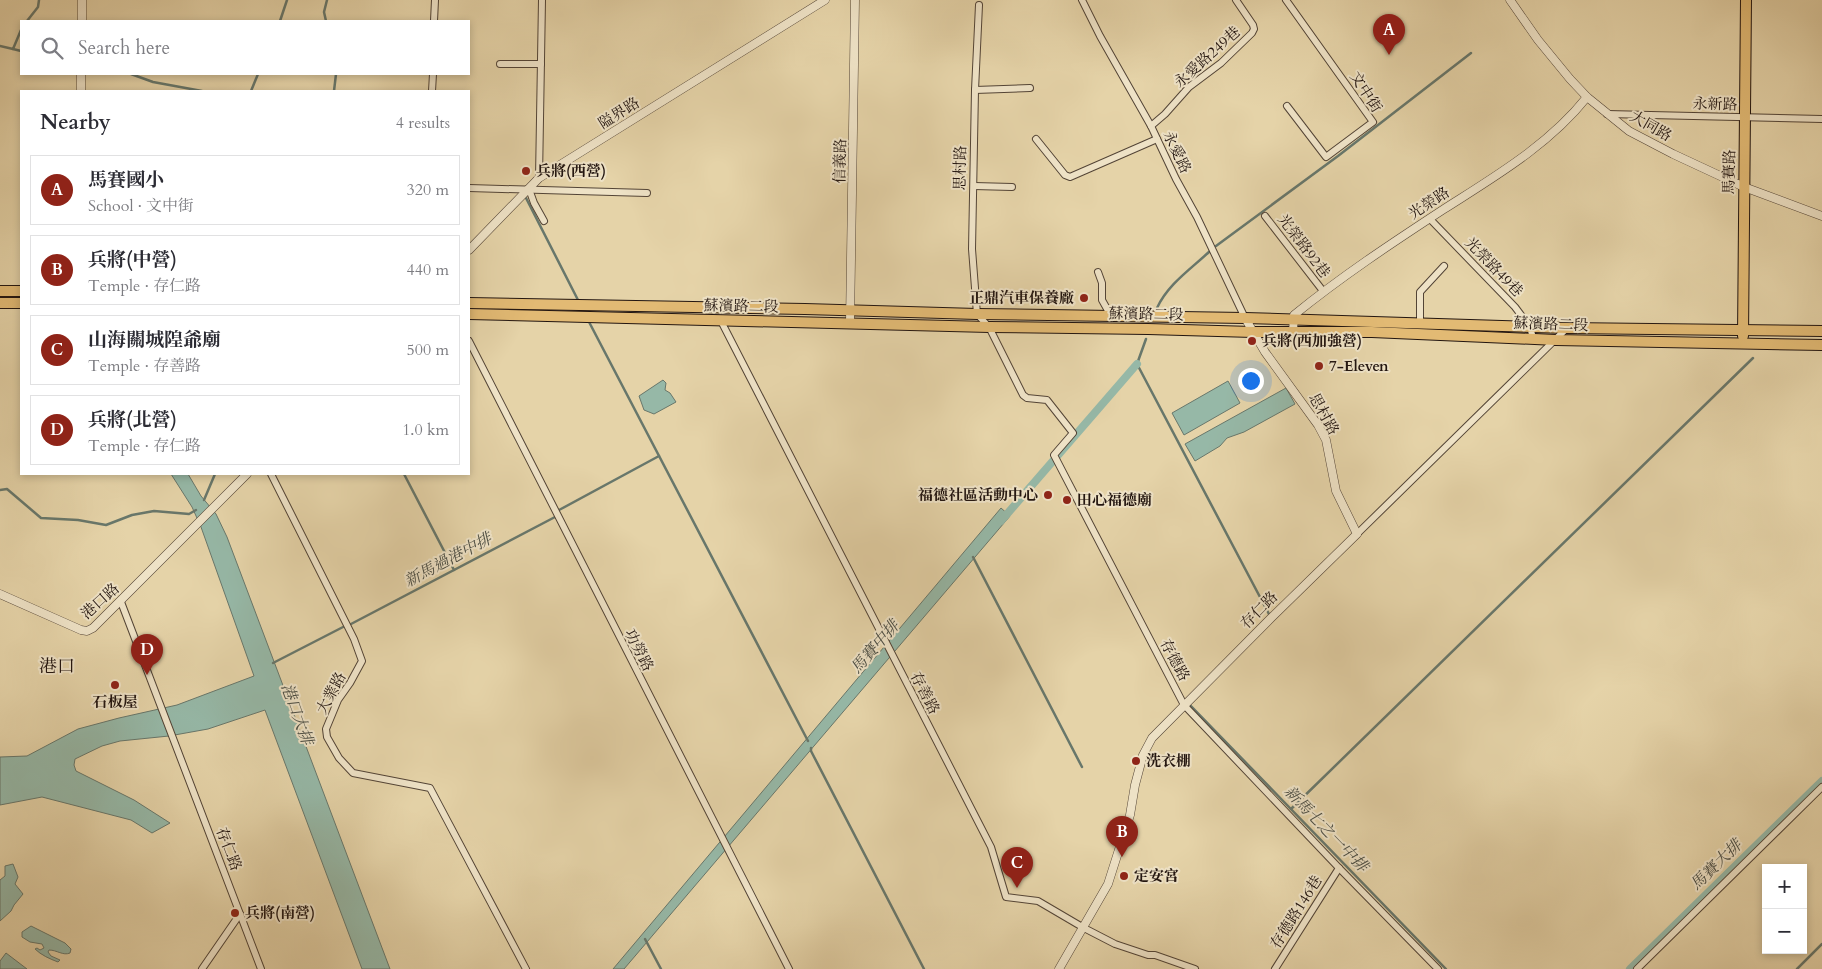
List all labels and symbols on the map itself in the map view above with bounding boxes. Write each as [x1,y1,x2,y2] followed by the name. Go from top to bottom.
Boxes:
[1373,14,1405,55] pin: A
[1169,22,1245,92] street label: 永愛路249巷
[1345,68,1387,116] street label: 文中街
[595,93,643,133] street label: 隘界路
[1692,94,1738,114] street label: 永新路
[1627,106,1675,146] street label: 大同路
[1158,127,1196,177] street label: 永愛路
[830,138,850,184] street label: 信義路
[950,145,970,191] street label: 思村路
[1719,149,1739,195] street label: 馬賽路
[536,161,606,181] place label: 兵將(西營)
[520,165,532,177] marker: 兵將(西營)
[1405,182,1453,224] street label: 光榮路
[1273,210,1335,282] street label: 光榮路92巷
[1461,233,1527,301] street label: 光榮路49巷
[969,288,1074,308] place label: 正鼎汽車保養廠
[1078,292,1090,304] marker: 正鼎汽車保養廠
[703,295,779,317] street label: 蘇濱路二段
[1108,303,1184,325] street label: 蘇濱路二段
[1513,313,1589,335] street label: 蘇濱路二段
[1262,331,1362,351] place label: 兵將(西加強營)
[1246,335,1258,347] marker: 兵將(西加強營)
[1329,356,1389,376] place label: 7-Eleven
[1313,360,1325,372] marker: 7-Eleven
[1238,368,1264,394] your location
[1304,389,1344,439] street label: 思村路
[918,485,1038,505] place label: 福德社區活動中心
[1042,489,1054,501] marker: 福德社區活動中心
[1077,490,1152,510] place label: 田心福德廟
[1061,494,1073,506] marker: 田心福德廟
[400,527,497,592] water label: 新馬過港中排
[77,579,123,623] street label: 港口路
[1236,587,1282,633] street label: 存仁路
[846,614,906,678] water label: 馬賽中排
[620,625,658,675] street label: 功勞路
[131,634,163,675] pin: D
[1156,635,1194,685] street label: 存德路
[39,654,75,679] district label: 港口
[312,668,350,718] street label: 大業路
[906,668,944,718] street label: 存善路
[109,679,121,691] marker: 石板屋
[276,680,319,750] water label: 港口大排
[92,692,138,712] place label: 石板屋
[1146,751,1191,771] place label: 洗衣棚
[1130,755,1142,767] marker: 洗衣棚
[1279,781,1374,878] water label: 新馬七之一中排
[1106,816,1138,857] pin: B
[212,824,246,874] street label: 存仁路
[1685,833,1748,895] water label: 馬賽大排
[1001,847,1033,888] pin: C
[1134,866,1179,886] place label: 定安宮
[1118,870,1130,882] marker: 定安宮
[1266,871,1326,953] street label: 存德路146巷
[245,903,315,923] place label: 兵將(南營)
[229,907,241,919] marker: 兵將(南營)

